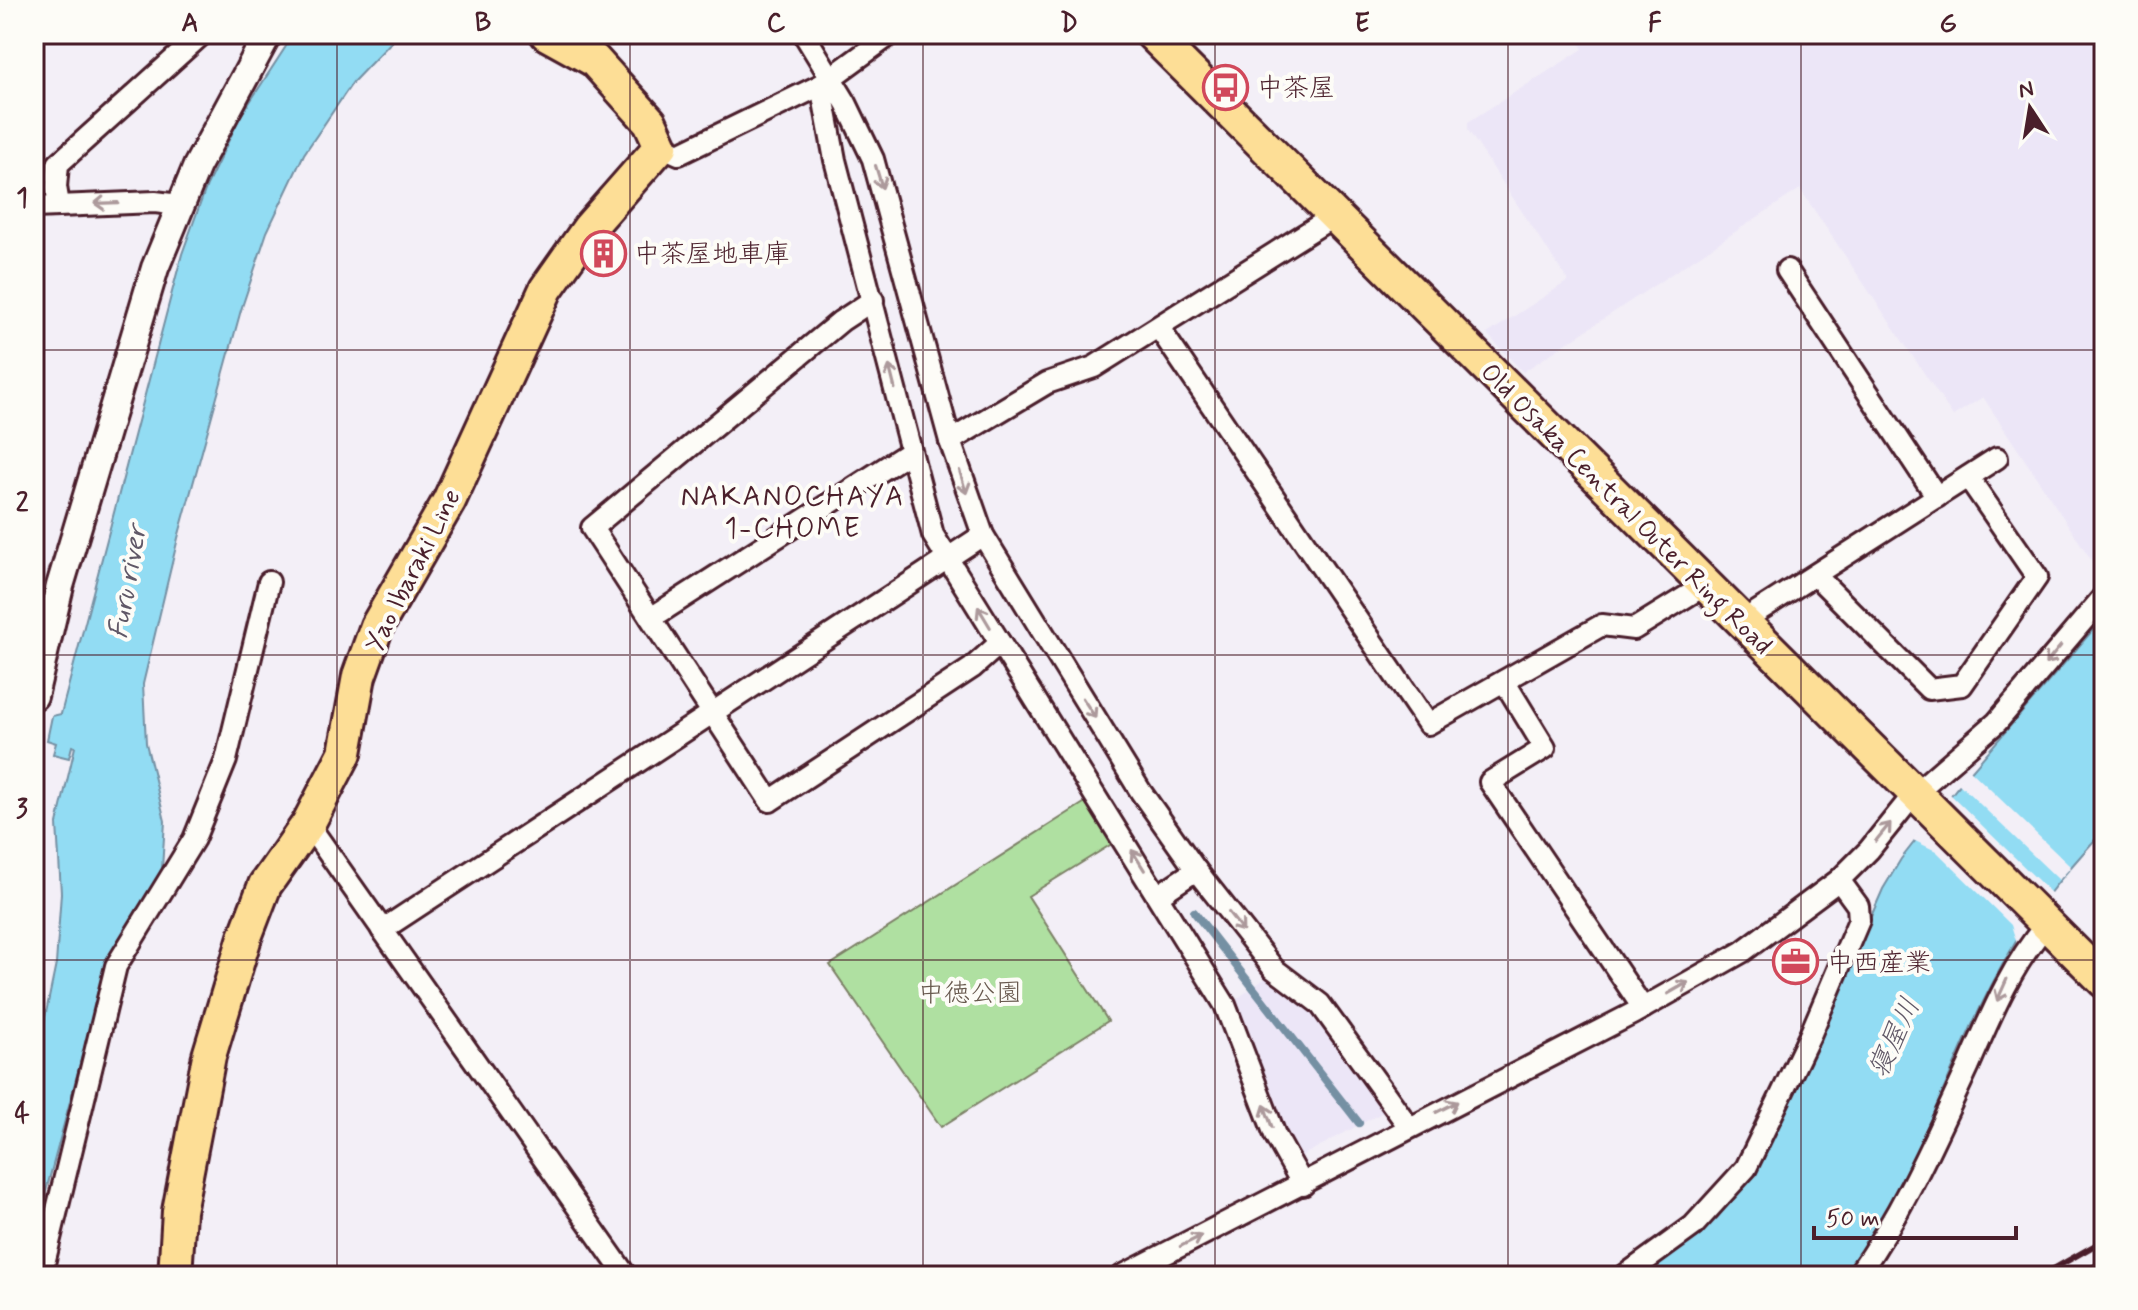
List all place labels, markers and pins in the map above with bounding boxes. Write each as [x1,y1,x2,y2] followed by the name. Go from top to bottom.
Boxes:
[1202,63,1250,111] bus stop icon: 中茶屋
[1257,72,1335,106] place label: 中茶屋
[579,229,627,277] building icon: 中茶屋地車庫
[634,238,790,272] place label: 中茶屋地車庫
[1772,938,1820,986] office icon: 中西産業
[1827,947,1931,981] place label: 中西産業

